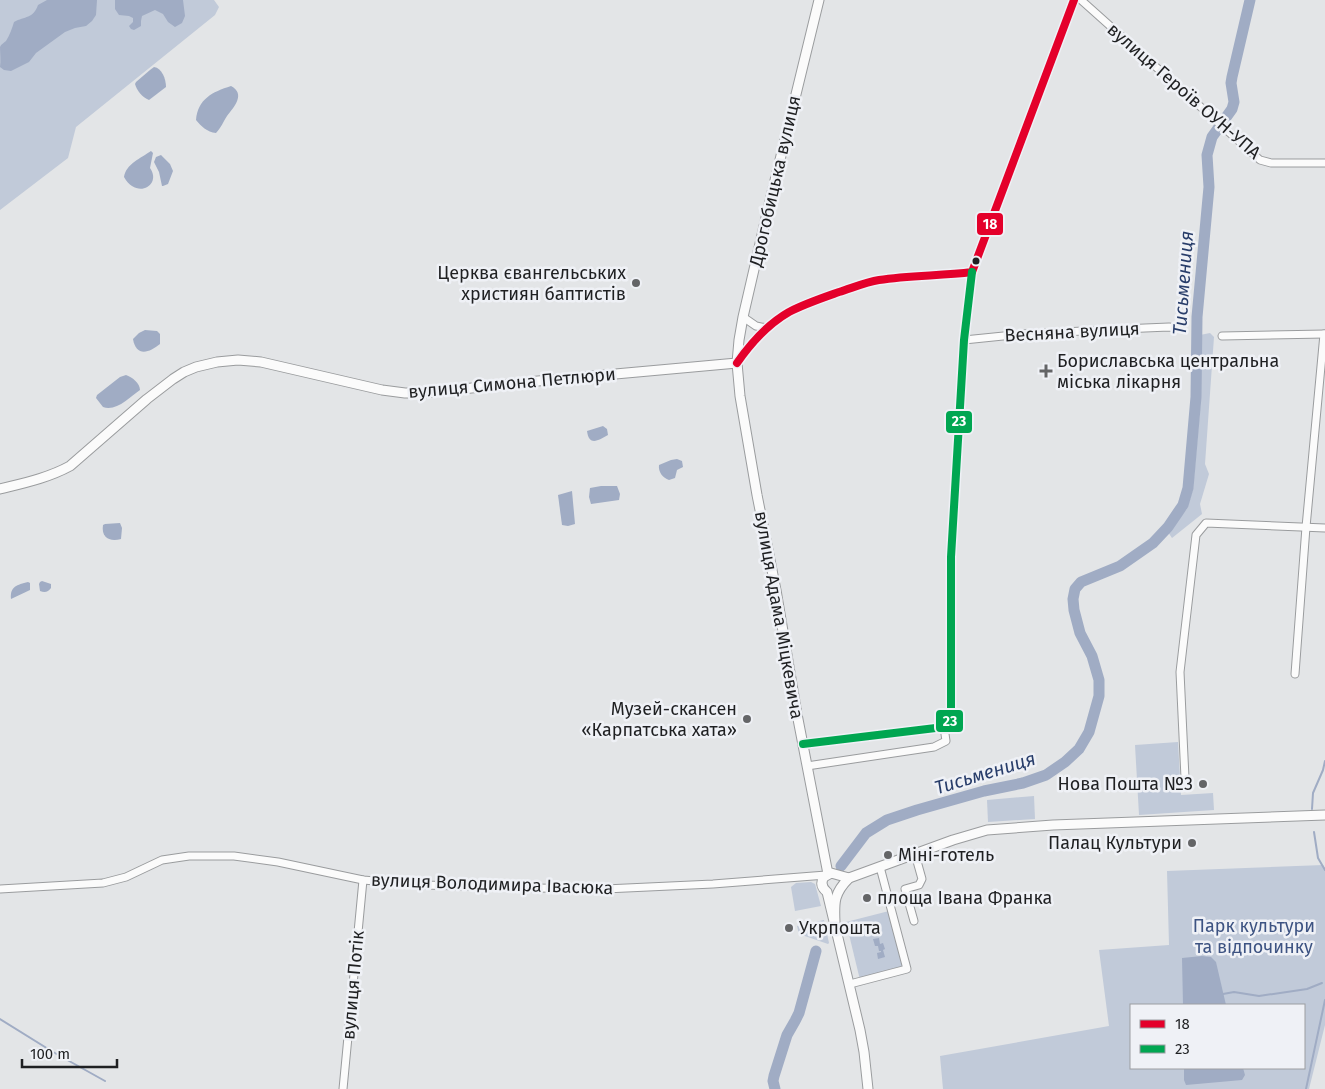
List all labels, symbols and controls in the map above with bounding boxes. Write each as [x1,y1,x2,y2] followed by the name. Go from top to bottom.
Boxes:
[1103,18,1266,164] street label: вулиця Героїв ОУН-УПА
[744,93,805,270] street label: Дрогобицька вулиця
[976,212,1004,236] line badge: 18
[983,216,997,233] text: 18
[1168,230,1198,336] water label: Тисьмениця
[971,256,981,266] unlabelled marker
[437,262,626,305] place label: Церква євангельських християн баптистів
[630,277,642,289] marker: Церква євангельських християн баптистів
[1004,317,1140,347] street label: Весняна вулиця
[1057,350,1279,393] place label: Бориславська центральна міська лікарня
[407,363,617,403] street label: вулиця Симона Петлюри
[1039,364,1053,378] marker: Бориславська центральна міська лікарня
[945,410,973,434] line badge: 23
[952,413,966,430] text: 23
[750,509,808,721] street label: вулиця Адама Міцкевича
[581,698,737,741] place label: Музей-скансен «Карпатська хата»
[935,709,964,733] line badge: 23
[741,713,753,725] marker: Музей-скансен «Карпатська хата»
[943,713,957,730] text: 23
[932,747,1038,799] water label: Тисьмениця
[1058,773,1193,795] place label: Нова Пошта №3
[1197,778,1209,790] marker: Нова Пошта №3
[1048,832,1182,854] place label: Палац Культури
[1186,837,1198,849] marker: Палац Культури
[898,844,994,866] place label: Міні-готель
[882,849,894,861] marker: Міні-готель
[370,869,614,899] street label: вулиця Володимира Івасюка
[877,887,1052,909] place label: площа Івана Франка
[861,892,873,904] marker: площа Івана Франка
[1193,915,1315,958] park label: Парк культури та відпочинку
[799,917,881,939] place label: Укрпошта
[783,922,795,934] marker: Укрпошта
[337,929,369,1041] street label: вулиця Потік
[1130,1004,1305,1069] legend
[1175,1015,1190,1033] text: 18
[22,1036,118,1068] scale bar
[1175,1040,1190,1058] text: 23
[30,1045,70,1063] text: 100 m

